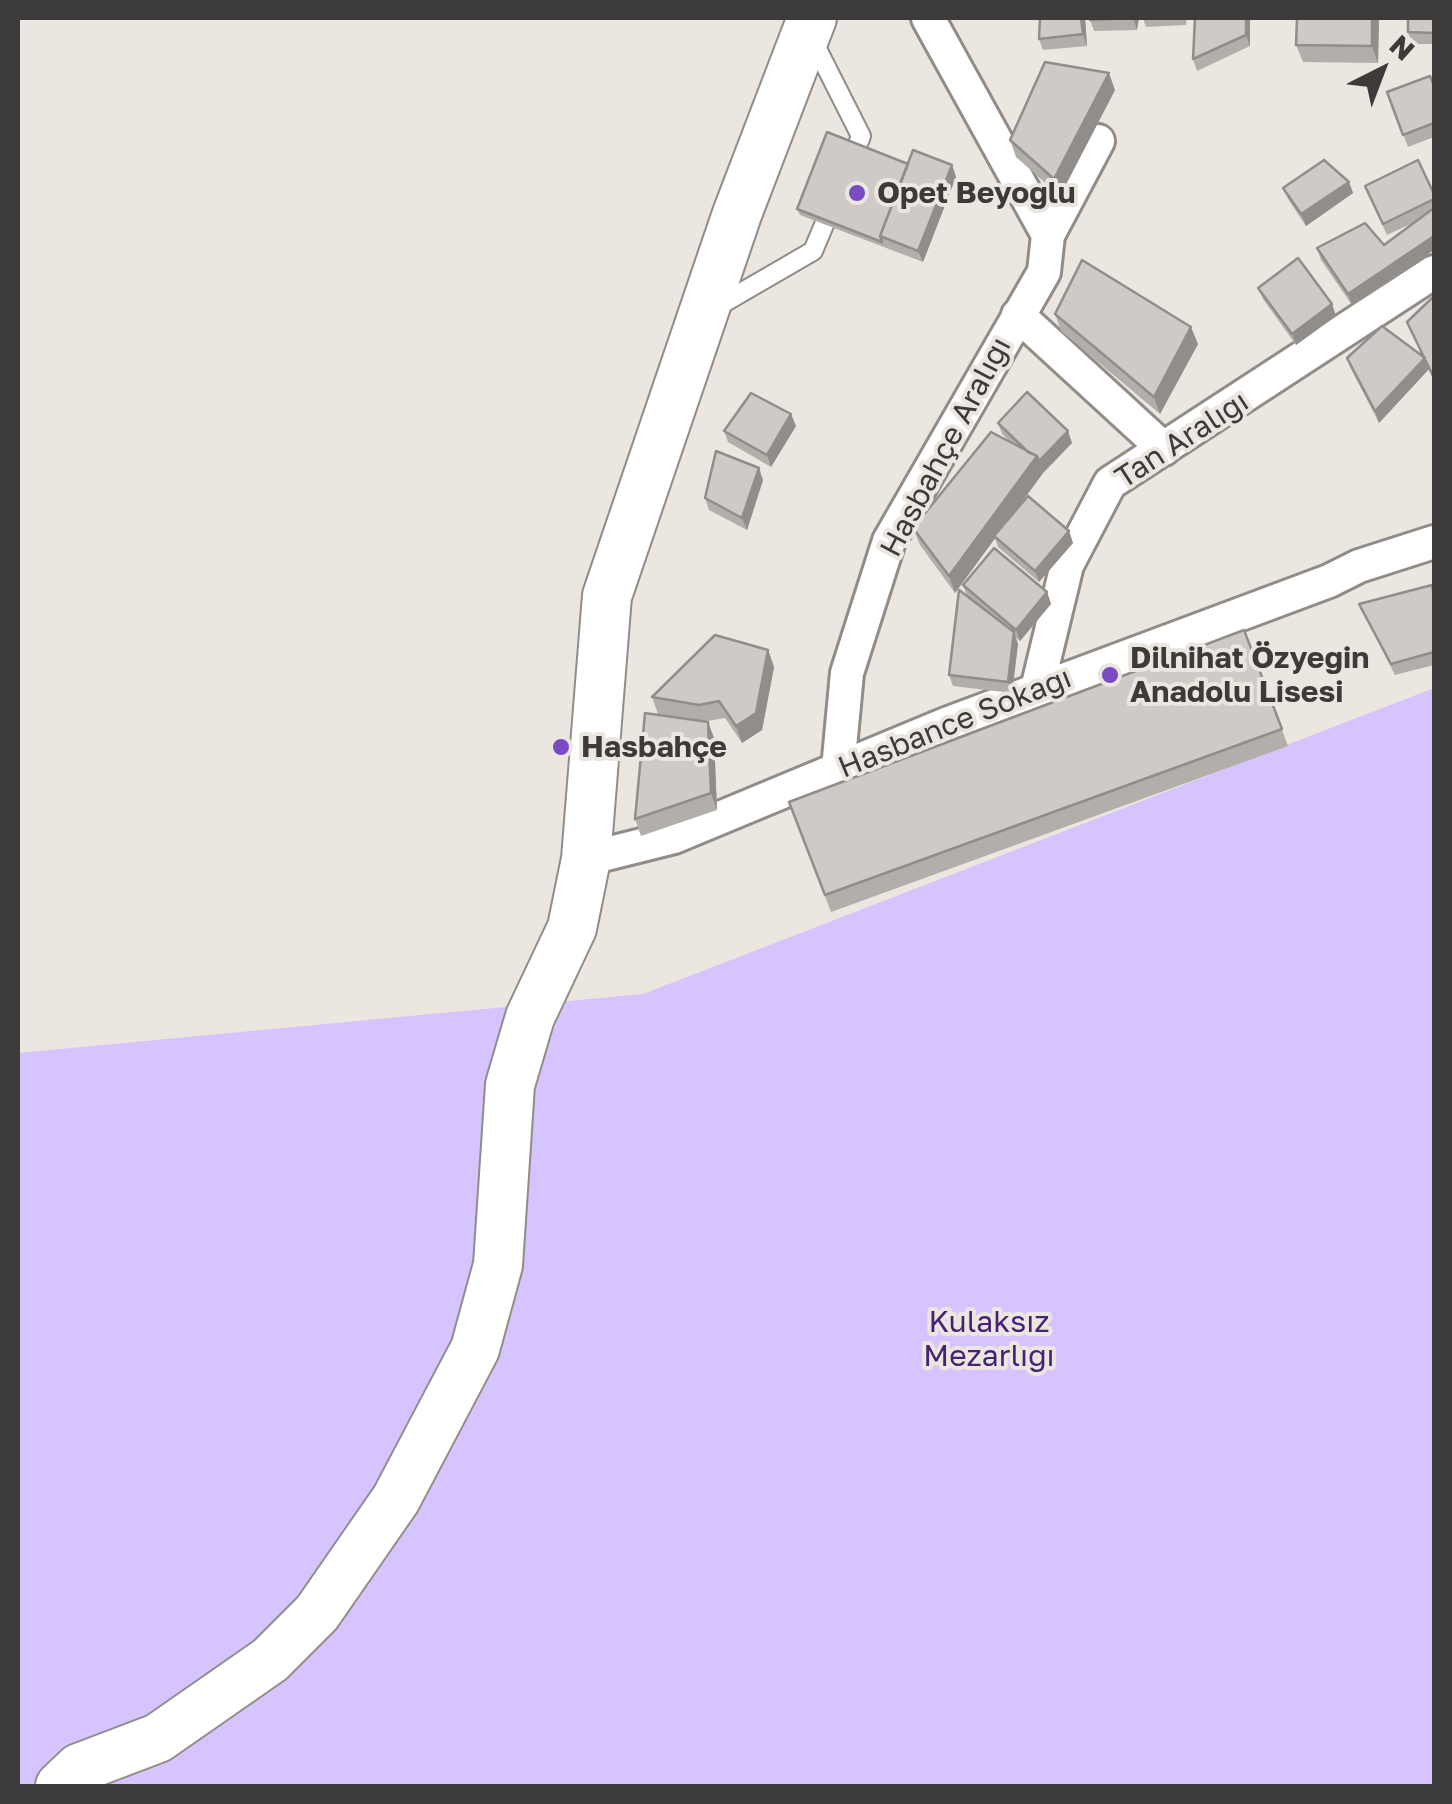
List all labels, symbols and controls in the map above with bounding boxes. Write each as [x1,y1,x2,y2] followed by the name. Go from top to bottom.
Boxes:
[1332,20,1432,120] north arrow
[1383,28,1421,67] text: N
[877,175,1076,211] place label: Opet Beyoğlu
[846,182,868,204] marker: Opet Beyoğlu
[873,331,1019,563] street label: Hasbahçe Aralığı
[1109,384,1255,496] street label: Tan Aralığı
[1130,640,1369,710] place label: Dilnihat Özyeğin Anadolu Lisesi
[833,660,1077,786] street label: Hasbance Sokağı
[1099,664,1121,686] marker: Dilnihat Özyeğin Anadolu Lisesi
[581,729,727,765] place label: Hasbahçe
[550,736,572,758] marker: Hasbahçe
[923,1304,1055,1374] park label: Kulaksız Mezarlığı

